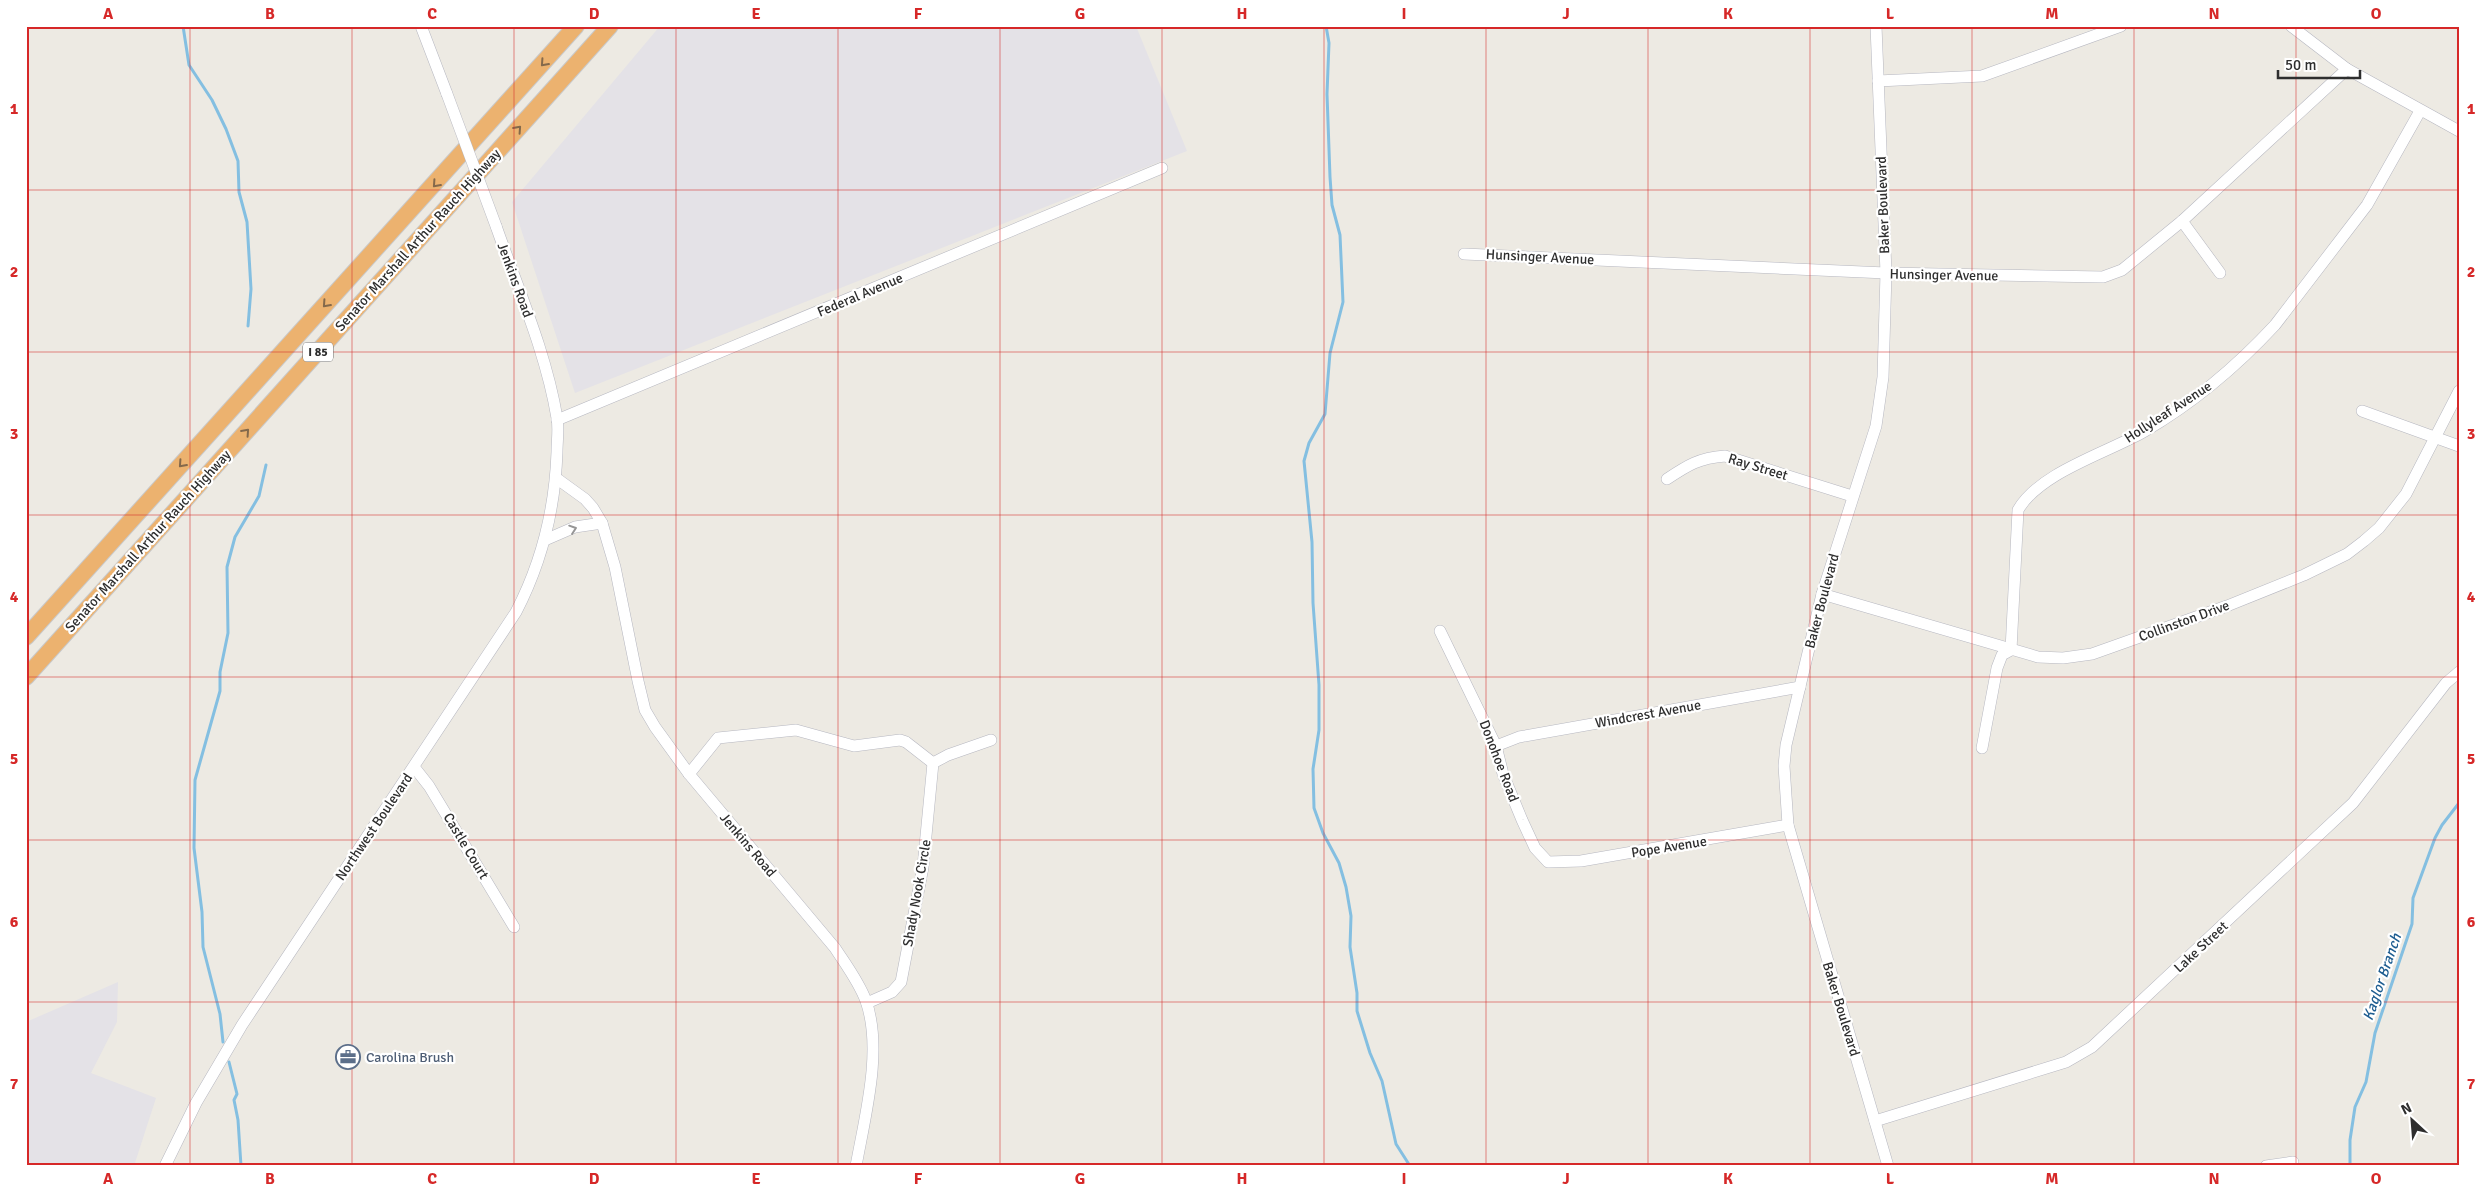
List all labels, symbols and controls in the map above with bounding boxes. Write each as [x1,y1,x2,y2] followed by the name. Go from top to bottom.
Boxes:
[103,4,114,24] text: A
[265,4,275,24] text: B
[427,4,437,24] text: C
[589,4,600,24] text: D
[751,4,761,24] text: E
[914,4,923,24] text: F
[1075,4,1085,24] text: G
[1237,4,1247,24] text: H
[1401,4,1407,24] text: I
[1562,4,1570,24] text: J
[1723,4,1733,24] text: K
[1886,4,1895,24] text: L
[2045,4,2059,24] text: M
[2208,4,2220,24] text: N
[2371,4,2382,24] text: O
[2278,48,2360,80] scale bar
[2285,56,2316,74] text: 50 m
[541,57,550,66] one-way arrow
[10,99,19,119] text: 1
[2467,99,2476,119] text: 1
[512,125,521,134] one-way arrow
[332,145,505,335] street label: Senator Marshall Arthur Rauch Highway
[1873,156,1893,254] street label: Baker Boulevard
[432,178,441,187] one-way arrow
[494,240,536,320] street label: Jenkins Road
[1485,246,1595,268] street label: Hunsinger Avenue
[10,262,18,282] text: 2
[2467,262,2475,282] text: 2
[1889,266,1999,284] street label: Hunsinger Avenue
[815,269,905,321] street label: Federal Avenue
[323,298,332,307] one-way arrow
[303,342,333,362] road number: I 85
[2121,377,2215,447] street label: Hollyleaf Avenue
[10,424,18,444] text: 3
[2467,424,2475,444] text: 3
[240,429,249,438] one-way arrow
[62,446,235,636] street label: Senator Marshall Arthur Rauch Highway
[1726,450,1790,484] street label: Ray Street
[179,458,188,467] one-way arrow
[568,525,576,535] one-way arrow
[1801,552,1843,650] street label: Baker Boulevard
[10,587,19,607] text: 4
[2467,587,2476,607] text: 4
[2136,597,2232,645] street label: Collinston Drive
[1594,696,1702,732] street label: Windcrest Avenue
[1476,718,1522,804] street label: Donohoe Road
[10,749,18,769] text: 5
[2467,749,2475,769] text: 5
[332,770,416,884] street label: Northwest Boulevard
[716,809,780,881] street label: Jenkins Road
[440,810,492,882] street label: Castle Court
[1630,833,1708,861] street label: Pope Avenue
[899,838,935,948] street label: Shady Nook Circle
[10,912,19,932] text: 6
[2467,912,2476,932] text: 6
[2170,918,2232,976] street label: Lake Street
[2359,930,2406,1023] water label: Kaglor Branch
[1819,960,1863,1058] street label: Baker Boulevard
[335,1044,361,1070] office icon: Carolina Brush
[366,1049,454,1066] place label: Carolina Brush
[10,1074,19,1094] text: 7
[2467,1074,2476,1094] text: 7
[2388,1094,2438,1144] north arrow
[2398,1099,2415,1119] text: N
[103,1169,114,1189] text: A
[265,1169,275,1189] text: B
[427,1169,437,1189] text: C
[589,1169,600,1189] text: D
[751,1169,761,1189] text: E
[914,1169,923,1189] text: F
[1075,1169,1085,1189] text: G
[1237,1169,1247,1189] text: H
[1401,1169,1407,1189] text: I
[1562,1169,1570,1189] text: J
[1723,1169,1733,1189] text: K
[1886,1169,1895,1189] text: L
[2045,1169,2059,1189] text: M
[2208,1169,2220,1189] text: N
[2371,1169,2382,1189] text: O

